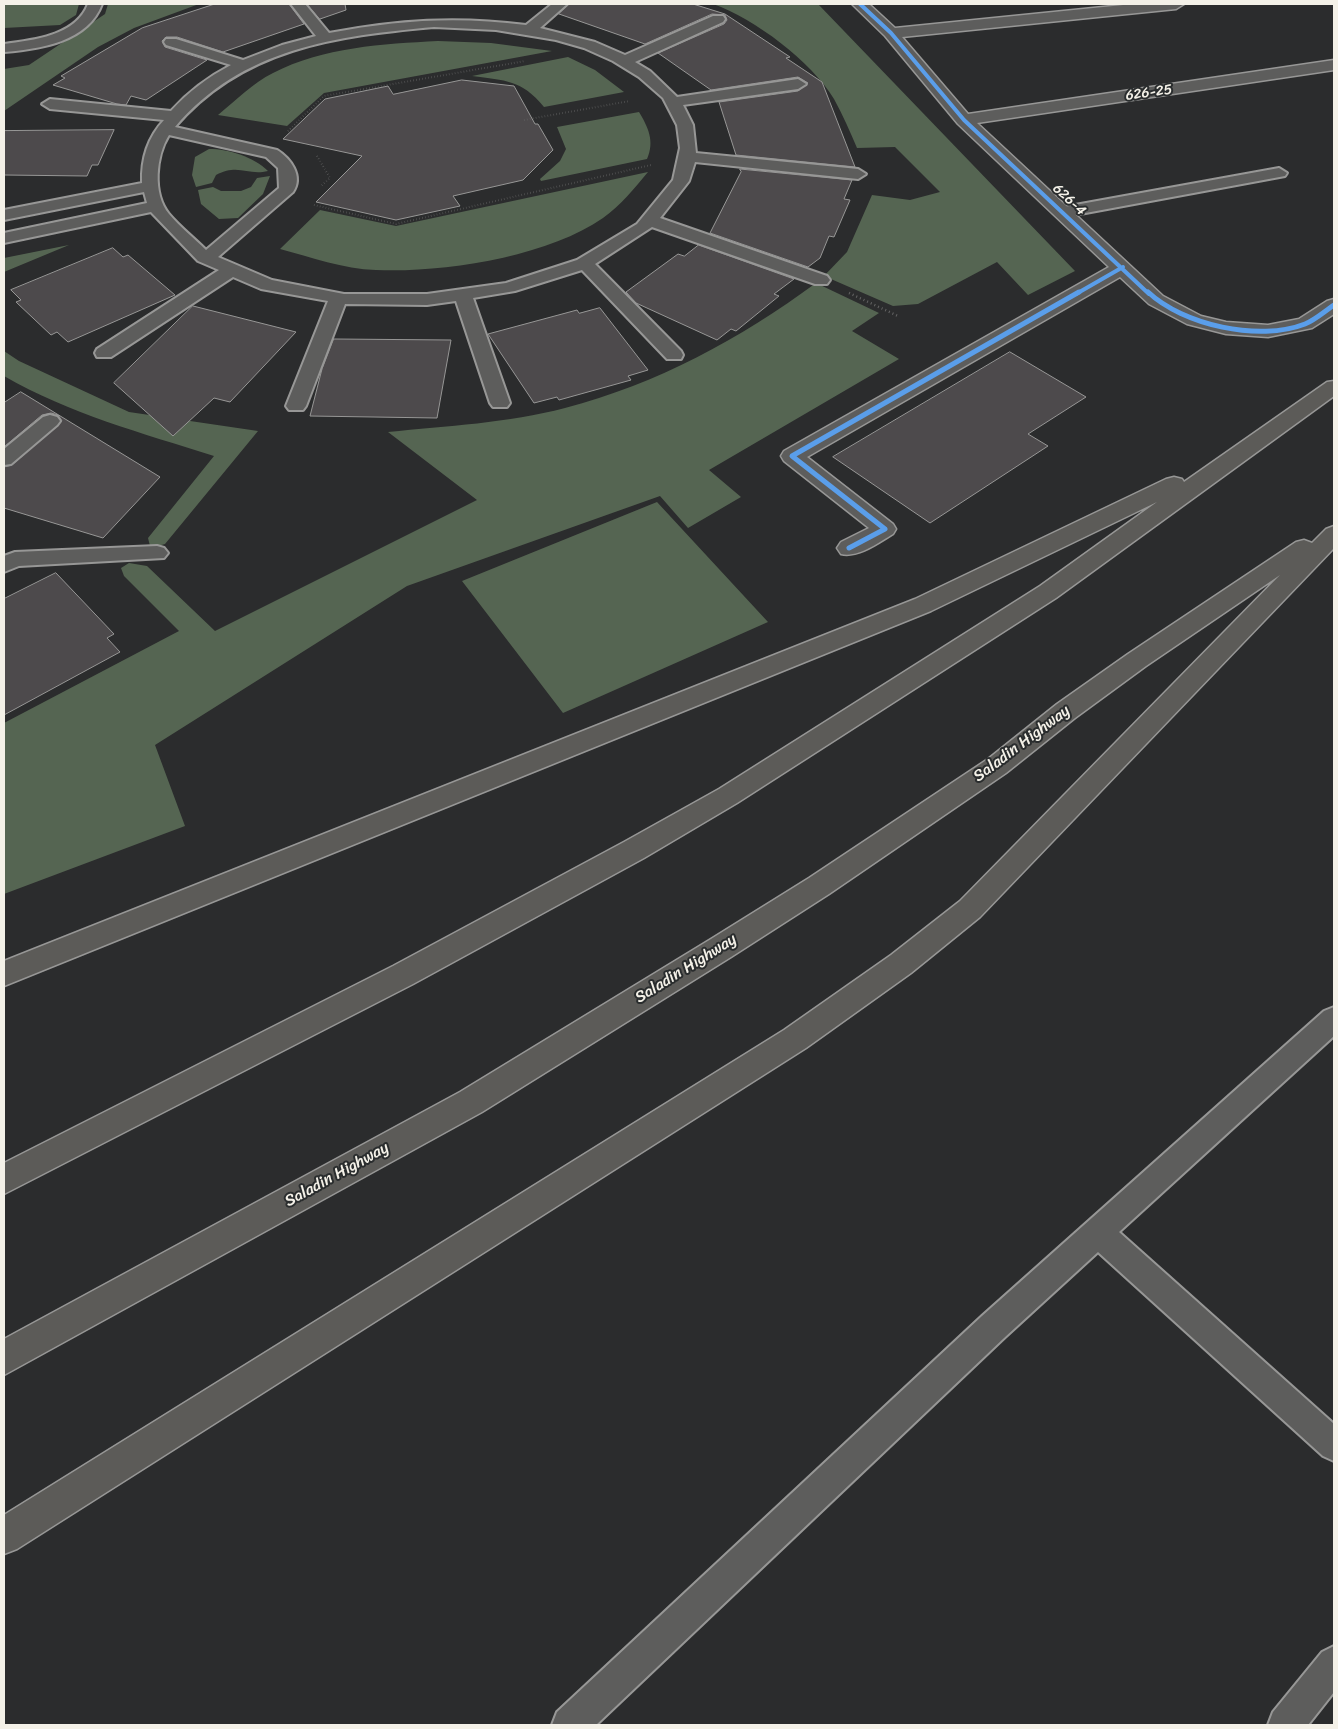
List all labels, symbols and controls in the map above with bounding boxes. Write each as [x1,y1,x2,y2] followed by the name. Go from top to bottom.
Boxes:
[1125,81,1173,105] street label: 626-25
[1049,180,1089,220] street label: 626-4
[970,701,1074,787] street label: Saladin Highway
[632,930,740,1008] street label: Saladin Highway
[282,1138,392,1212] street label: Saladin Highway

